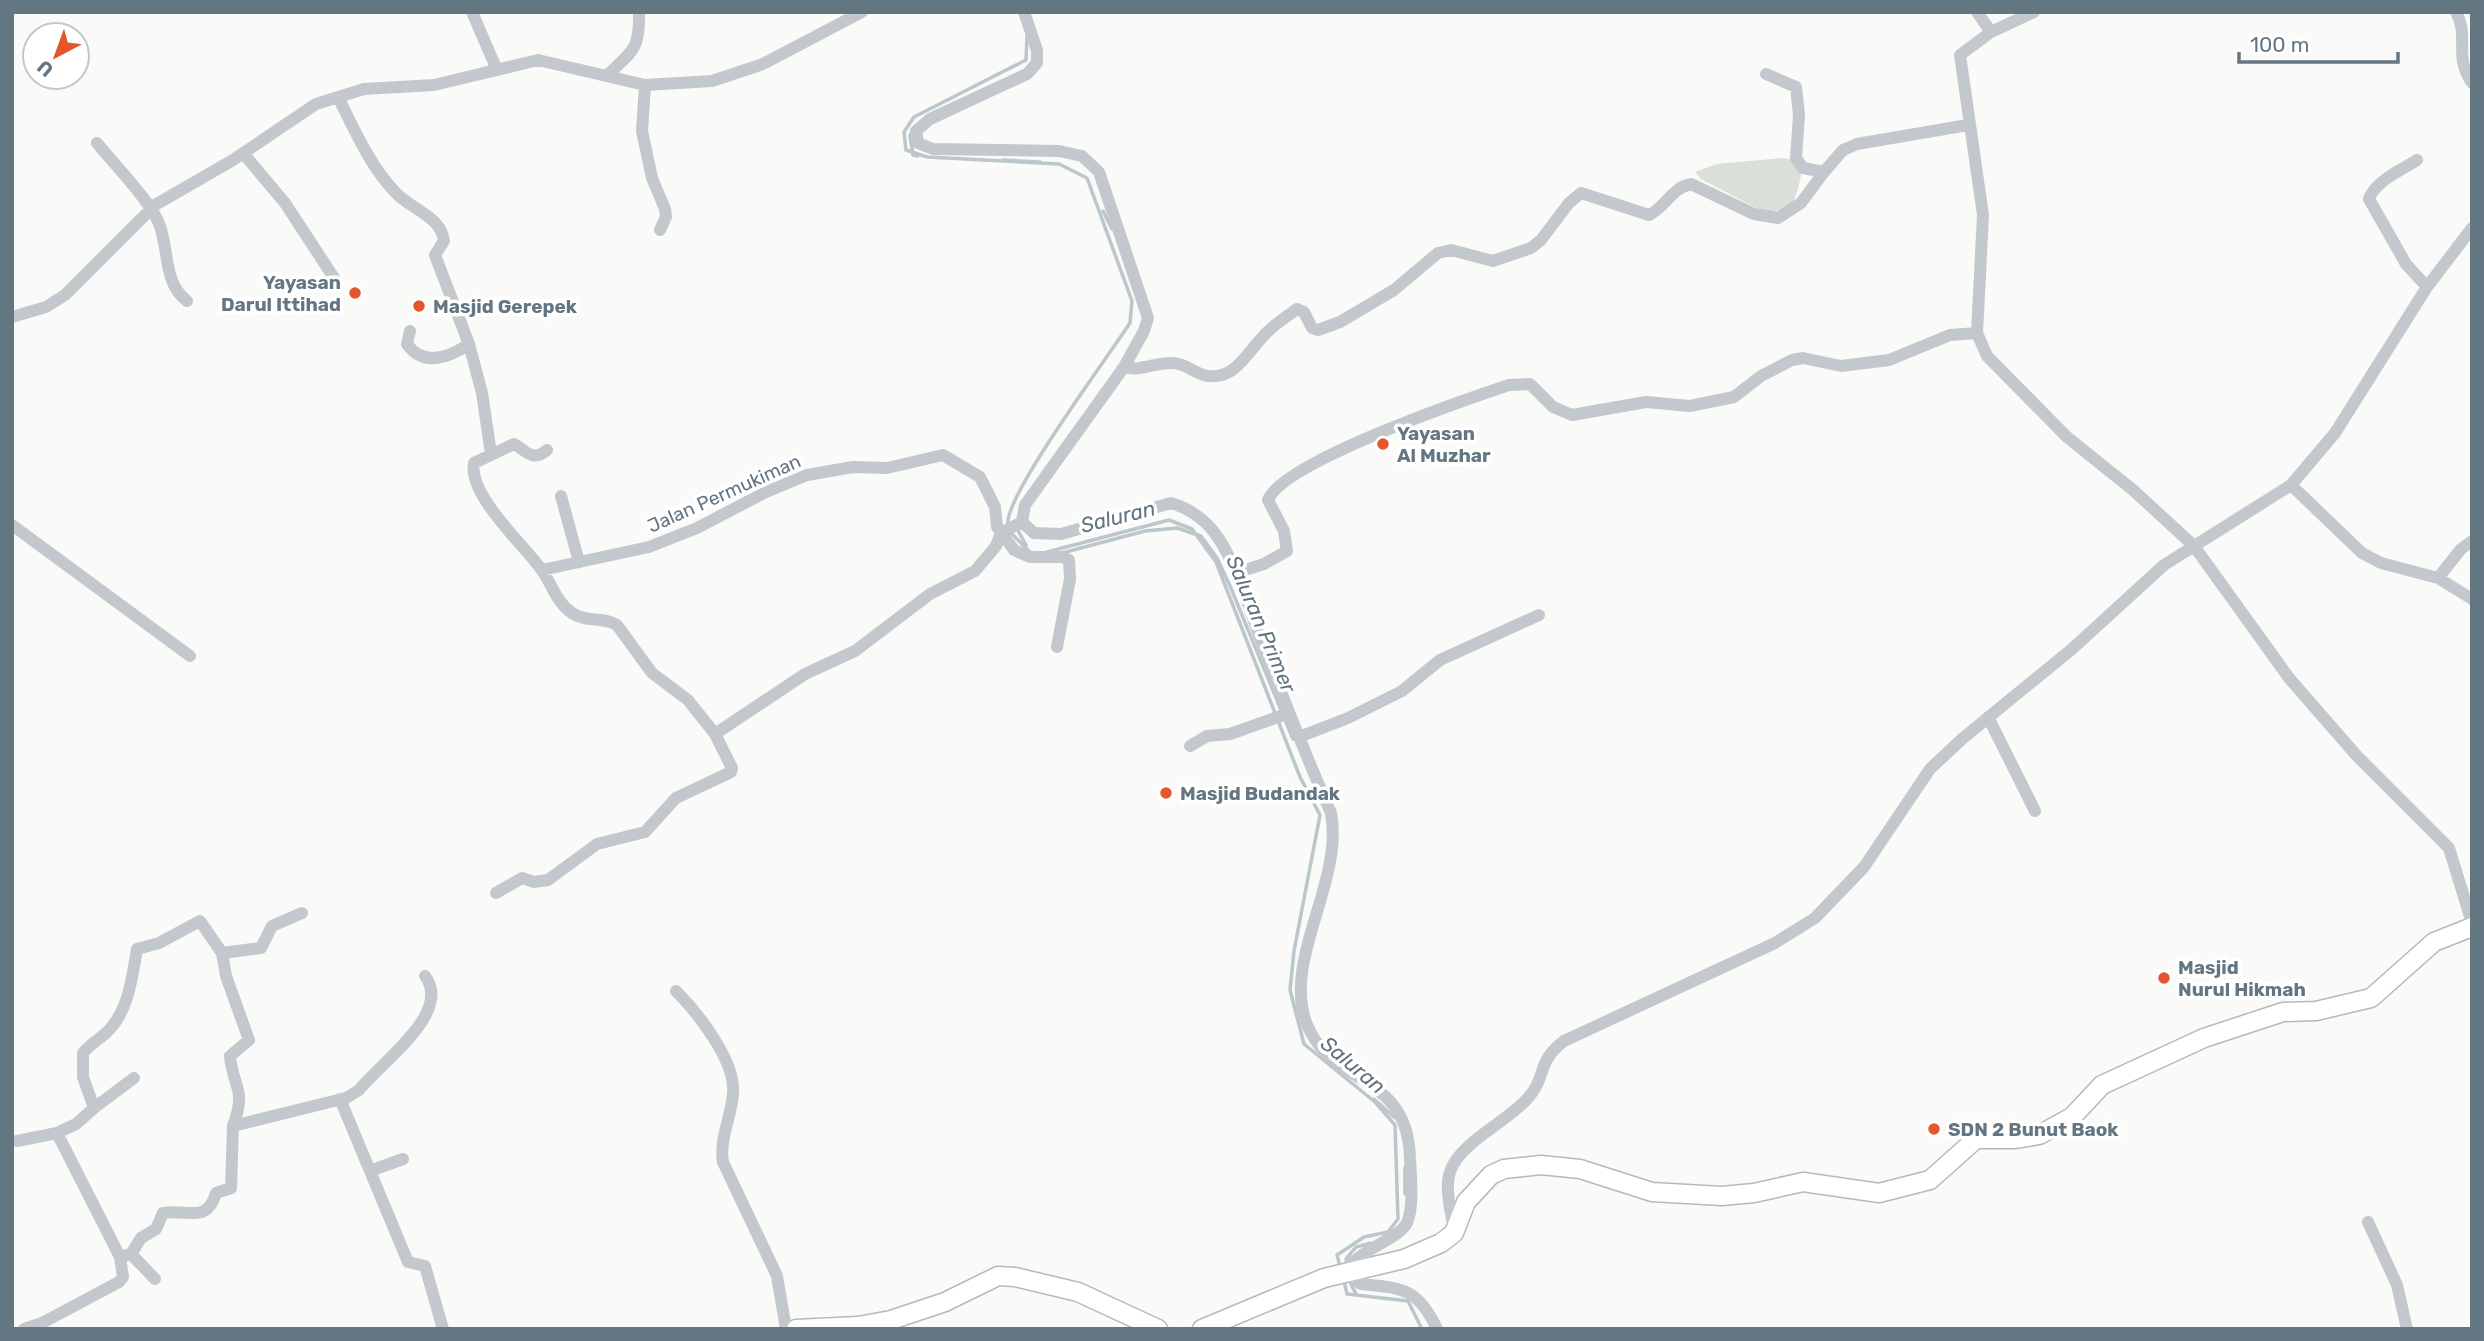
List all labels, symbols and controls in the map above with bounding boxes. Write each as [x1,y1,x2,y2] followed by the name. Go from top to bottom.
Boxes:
[21,21,91,91] north arrow
[2239,21,2398,65] scale bar
[2250,32,2309,57] text: 100 m
[32,55,58,82] text: U
[221,271,341,316] place label: Yayasan Darul Ittihad
[347,285,363,301] marker: Yayasan Darul Ittihad
[433,295,577,318] place label: Masjid Gerepek
[411,298,427,314] marker: Masjid Gerepek
[1397,422,1491,467] place label: Yayasan Al Muzhar
[1375,436,1391,452] marker: Yayasan Al Muzhar
[644,449,804,538] street label: Jalan Permukiman
[1078,495,1158,538] water label: Saluran
[1221,552,1302,697] water label: Saluran Primer
[1180,782,1340,805] place label: Masjid Budandak
[1158,785,1174,801] marker: Masjid Budandak
[2178,956,2306,1001] place label: Masjid Nurul Hikmah
[2156,970,2172,986] marker: Masjid Nurul Hikmah
[1316,1031,1391,1099] water label: Saluran
[1948,1118,2119,1141] place label: SDN 2 Bunut Baok
[1926,1121,1942,1137] marker: SDN 2 Bunut Baok

